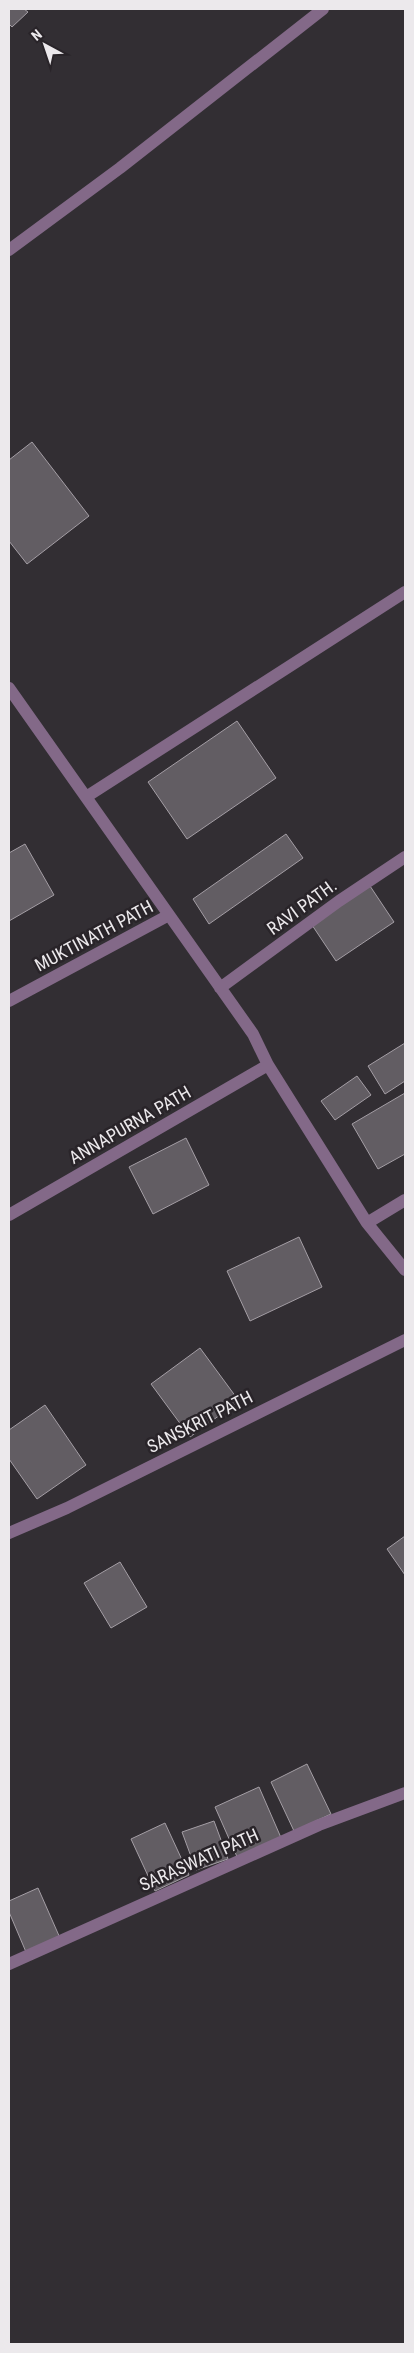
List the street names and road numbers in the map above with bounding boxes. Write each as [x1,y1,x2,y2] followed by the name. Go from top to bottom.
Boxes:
[263,874,341,939] street label: RAVI PATH.
[31,896,157,976] street label: MUKTINATH PATH
[65,1081,194,1168] street label: ANNAPURNA PATH
[144,1386,256,1457] street label: SANSKRIT PATH
[136,1824,262,1895] street label: SARASWATI PATH

